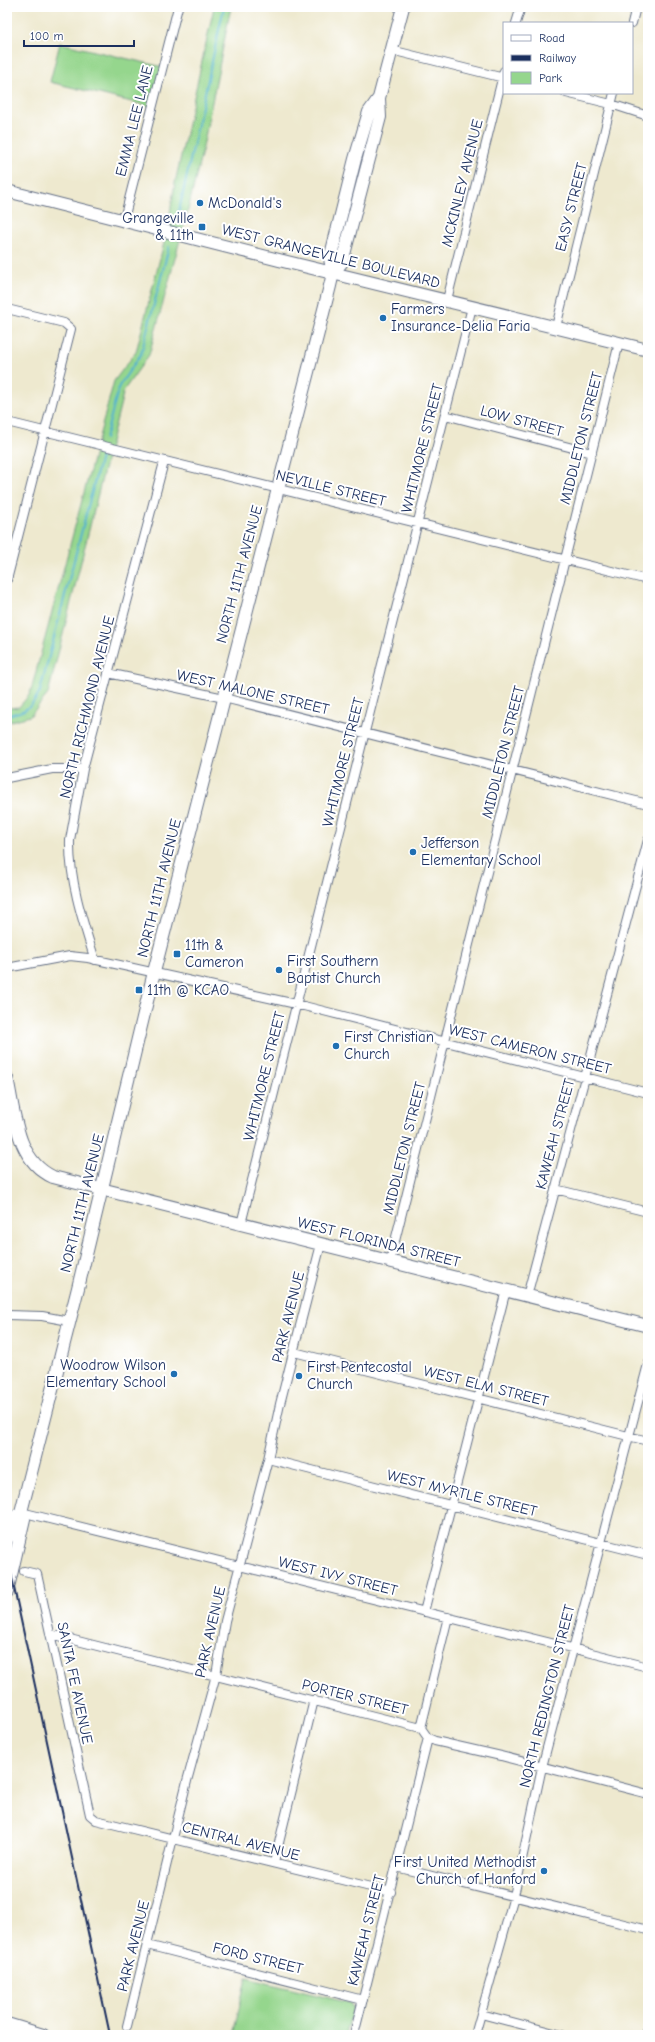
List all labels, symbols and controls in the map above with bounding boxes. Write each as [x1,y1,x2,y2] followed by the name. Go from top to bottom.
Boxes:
[24,22,134,48] scale bar
[503,22,633,94] legend
[30,29,63,43] text: 100 m
[539,31,565,45] text: Road
[539,51,577,65] text: Railway
[112,64,156,178] street label: EMMA LEE LANE
[539,71,562,85] text: Park
[437,117,487,249] street label: MCKINLEY AVENUE
[551,161,591,253] street label: EASY STREET
[208,194,282,212] place label: McDonald's
[195,198,205,208] marker: McDonald's
[122,209,194,244] place label: Grangeville & 11th
[220,220,442,292] street label: WEST GRANGEVILLE BOULEVARD
[197,222,207,232] marker: Grangeville & 11th
[391,300,531,335] place label: Farmers Insurance-Delia Faria
[378,313,388,323] marker: Farmers Insurance-Delia Faria
[556,370,606,506] street label: MIDDLETON STREET
[397,381,447,515] street label: WHITMORE STREET
[478,401,566,441] street label: LOW STREET
[274,466,388,510] street label: NEVILLE STREET
[212,503,266,645] street label: NORTH 11TH AVENUE
[56,614,118,800] street label: NORTH RICHMOND AVENUE
[175,666,331,718] street label: WEST MALONE STREET
[478,684,528,820] street label: MIDDLETON STREET
[318,695,368,829] street label: WHITMORE STREET
[133,817,185,959] street label: NORTH 11TH AVENUE
[421,834,541,869] place label: Jefferson Elementary School
[408,847,418,857] marker: Jefferson Elementary School
[185,936,244,971] place label: 11th & Cameron
[172,949,182,959] marker: 11th & Cameron
[287,952,381,987] place label: First Southern Baptist Church
[274,965,284,975] marker: First Southern Baptist Church
[147,981,229,999] place label: 11th @ KCAO
[134,985,144,995] marker: 11th @ KCAO
[239,1009,289,1143] street label: WHITMORE STREET
[447,1020,613,1078] street label: WEST CAMERON STREET
[344,1028,434,1063] place label: First Christian Church
[331,1041,341,1051] marker: First Christian Church
[532,1076,578,1191] street label: KAWEAH STREET
[379,1080,429,1216] street label: MIDDLETON STREET
[56,1132,108,1274] street label: NORTH 11TH AVENUE
[296,1213,463,1271] street label: WEST FLORINDA STREET
[268,1270,308,1364] street label: PARK AVENUE
[46,1356,166,1391] place label: Woodrow Wilson Elementary School
[307,1358,412,1393] place label: First Pentecostal Church
[422,1362,551,1410] street label: WEST ELM STREET
[169,1369,179,1379] marker: Woodrow Wilson Elementary School
[294,1371,304,1381] marker: First Pentecostal Church
[385,1466,539,1520] street label: WEST MYRTLE STREET
[277,1553,400,1600] street label: WEST IVY STREET
[191,1585,229,1679] street label: PARK AVENUE
[516,1602,579,1789] street label: NORTH REDINGTON STREET
[53,1620,97,1746] street label: SANTA FE AVENUE
[300,1675,410,1719] street label: PORTER STREET
[180,1818,302,1864] street label: CENTRAL AVENUE
[394,1853,537,1888] place label: First United Methodist Church of Hanford
[539,1866,549,1876] marker: First United Methodist Church of Hanford
[343,1872,389,1987] street label: KAWEAH STREET
[113,1899,153,1993] street label: PARK AVENUE
[211,1938,305,1978] street label: FORD STREET

